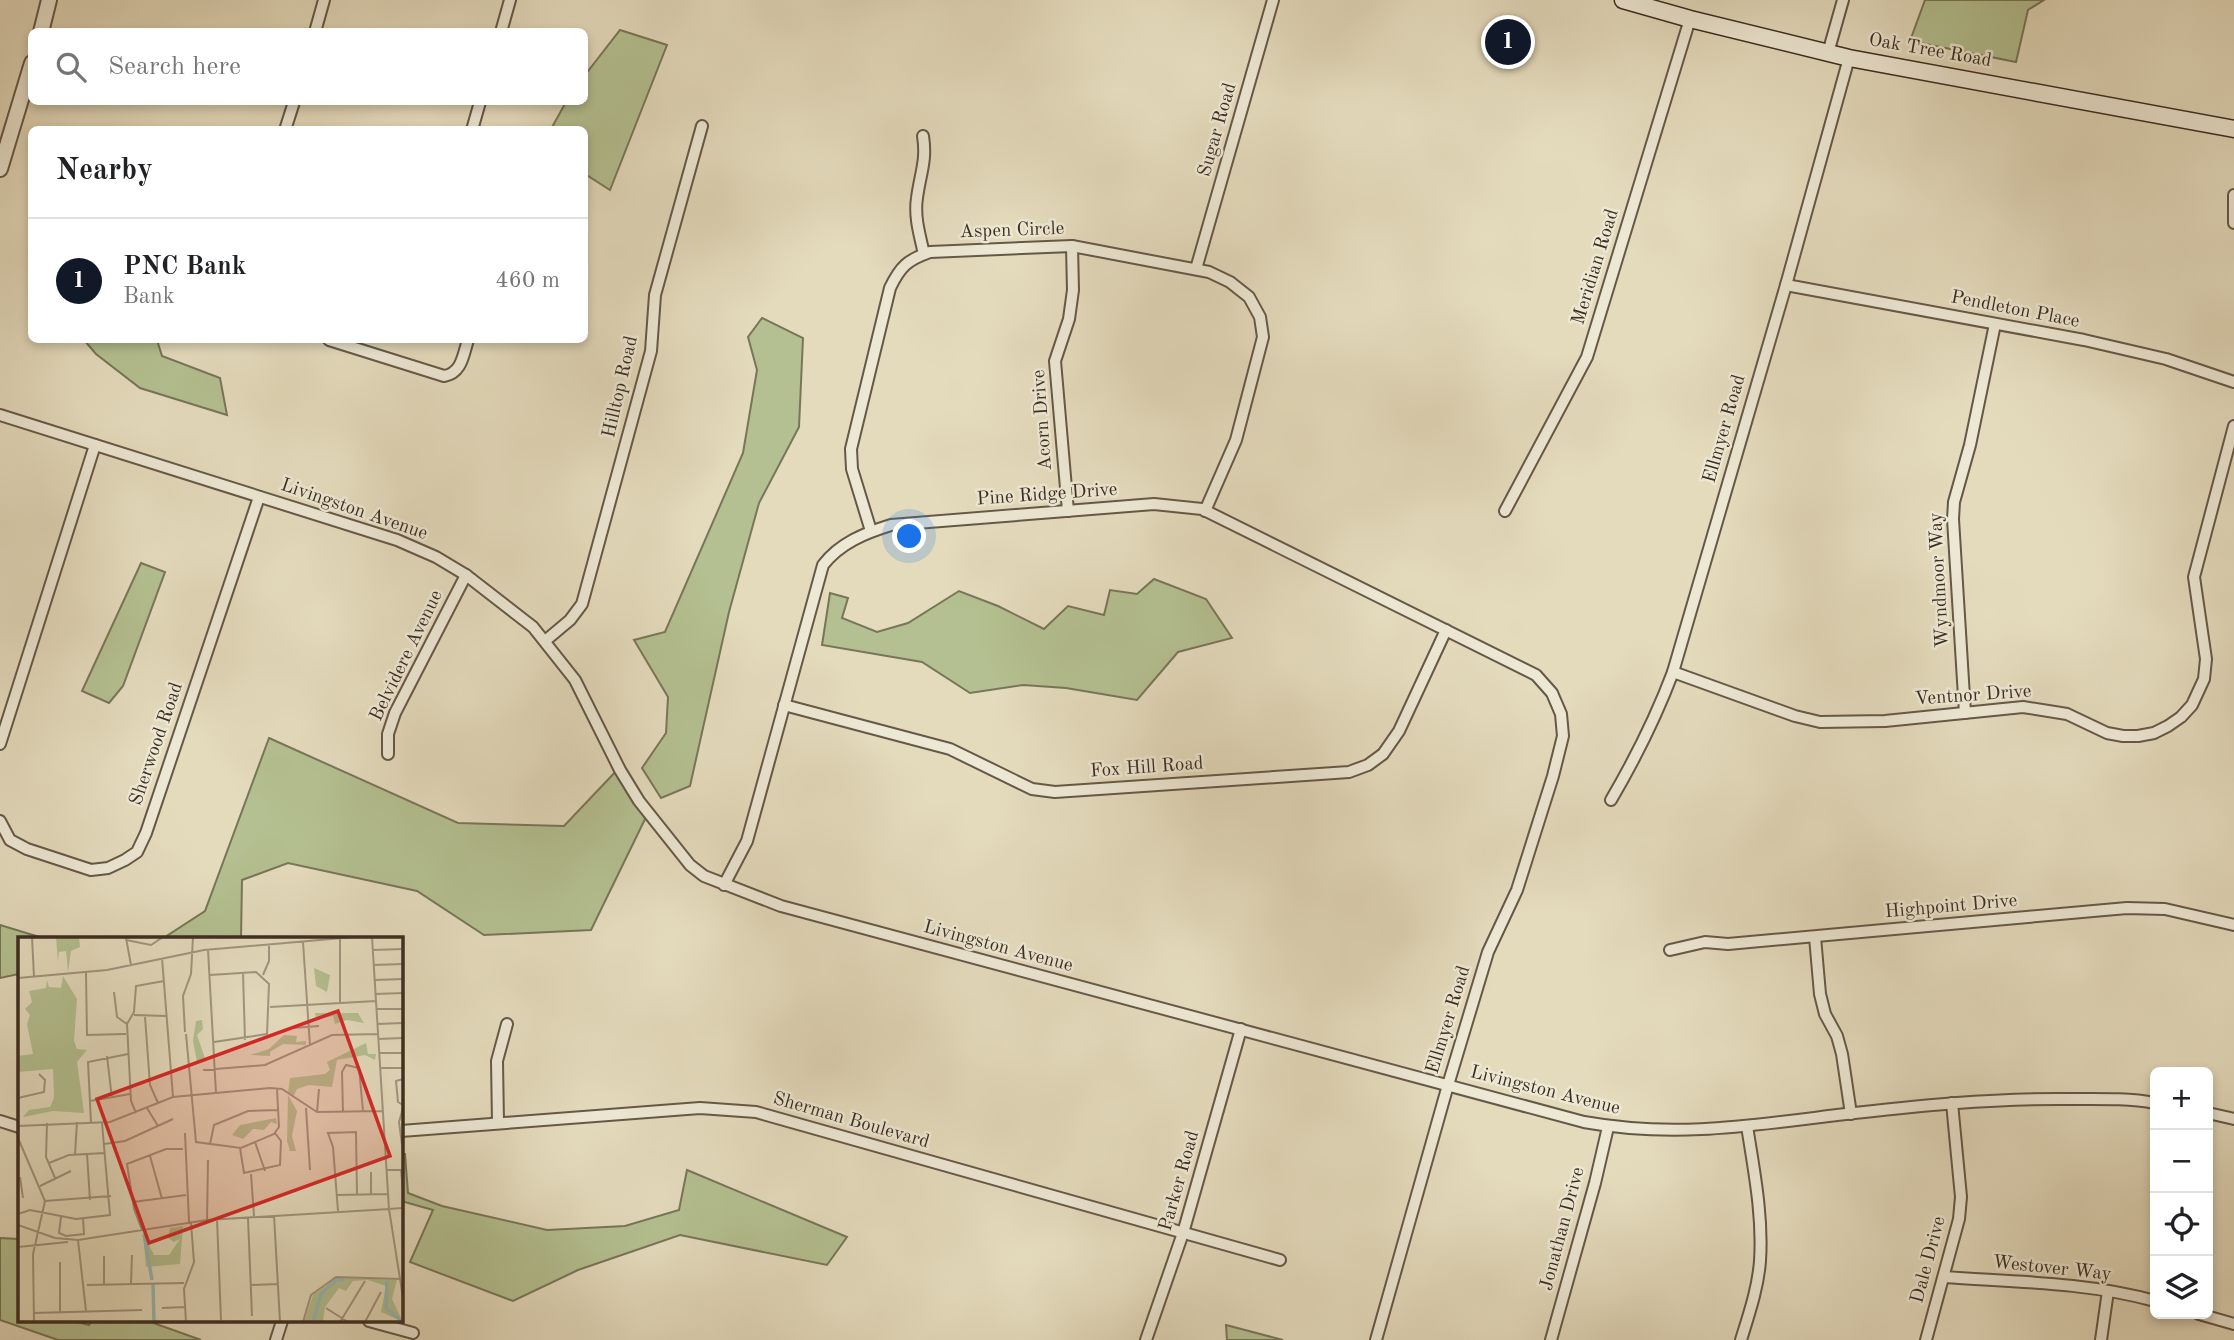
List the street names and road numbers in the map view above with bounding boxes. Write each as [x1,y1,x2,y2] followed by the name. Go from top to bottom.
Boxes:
[1867,31,1993,71] street label: Oak Tree Road
[1195,81,1241,179] street label: Sugar Road
[1569,207,1623,327] street label: Meridian Road
[959,220,1065,242] street label: Aspen Circle
[1949,288,2081,332] street label: Pendleton Place
[600,334,642,440] street label: Hilltop Road
[1030,369,1056,471] street label: Acorn Drive
[1700,373,1750,485] street label: Ellmyer Road
[278,476,430,544] street label: Livingston Avenue
[976,481,1118,509] street label: Pine Ridge Drive
[1927,512,1953,648] street label: Wyndmoor Way
[367,588,447,724] street label: Belvidere Avenue
[127,680,187,808] street label: Sherwood Road
[1914,682,2032,710] street label: Ventnor Drive
[1090,755,1204,781] street label: Fox Hill Road
[1884,892,2018,922] street label: Highpoint Drive
[921,918,1075,976] street label: Livingston Avenue
[1424,964,1474,1076] street label: Ellmyer Road
[1468,1063,1622,1119] street label: Livingston Avenue
[771,1090,931,1152] street label: Sherman Boulevard
[1157,1129,1203,1233] street label: Parker Road
[1537,1165,1589,1293] street label: Jonathan Drive
[1908,1215,1950,1305] street label: Dale Drive
[1991,1253,2113,1285] street label: Westover Way

